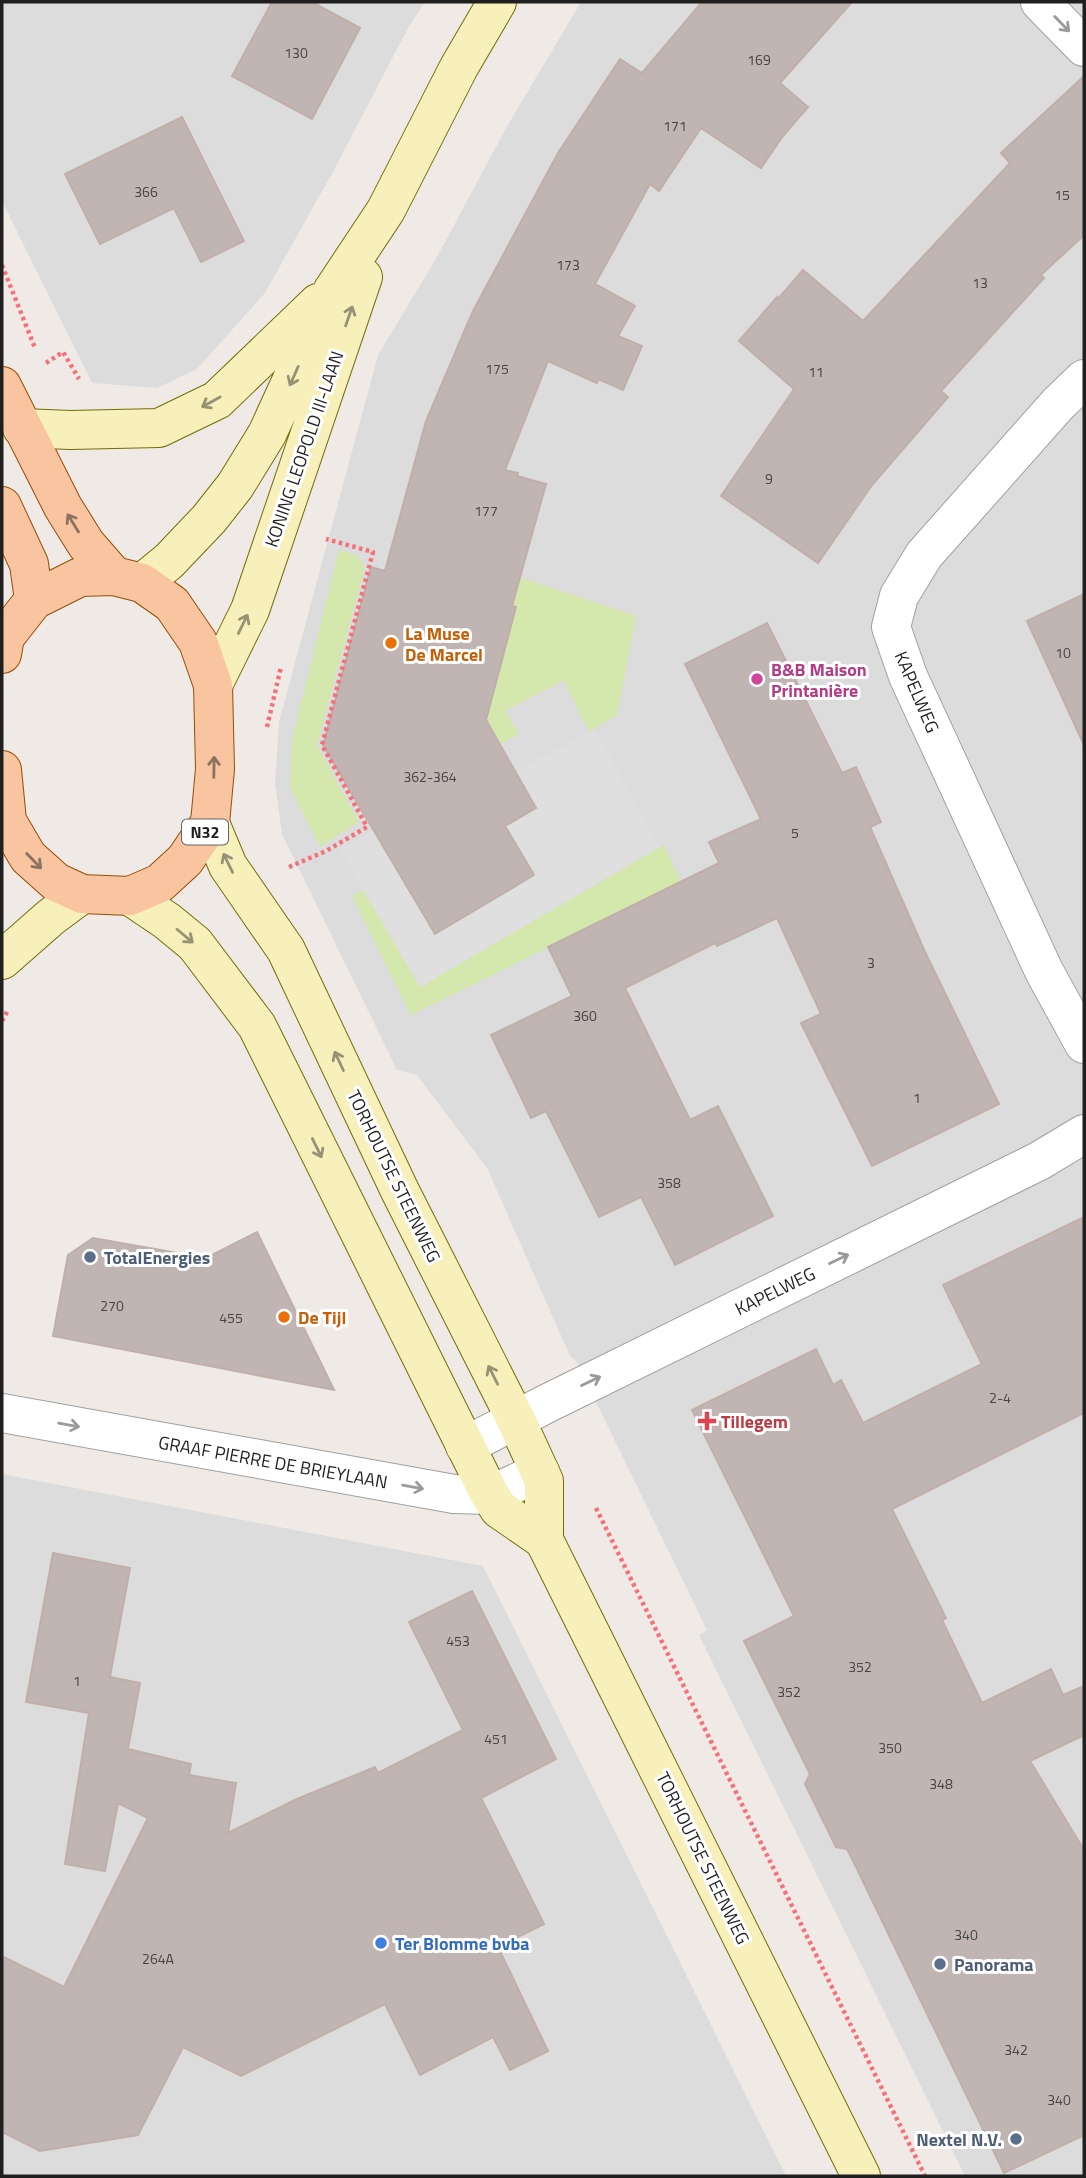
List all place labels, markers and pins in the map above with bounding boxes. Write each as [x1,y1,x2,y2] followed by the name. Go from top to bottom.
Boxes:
[405,620,483,668] place label: La Muse De Marcel
[383,635,399,651] marker: La Muse De Marcel
[771,656,867,704] place label: B&B Maison Printanière
[749,671,765,687] marker: B&B Maison Printanière
[104,1244,210,1271] place label: TotalEnergies
[82,1249,98,1265] marker: TotalEnergies
[298,1304,346,1331] place label: De Tijl
[276,1309,292,1325] marker: De Tijl
[721,1408,788,1435] place label: Tillegem
[699,1413,715,1429] marker: Tillegem
[395,1930,529,1957] place label: Ter Blomme bvba
[373,1935,389,1951] marker: Ter Blomme bvba
[954,1951,1033,1978] place label: Panorama
[932,1956,948,1972] marker: Panorama
[916,2126,1002,2153] place label: Nextel N.V.
[1008,2131,1024,2147] marker: Nextel N.V.

